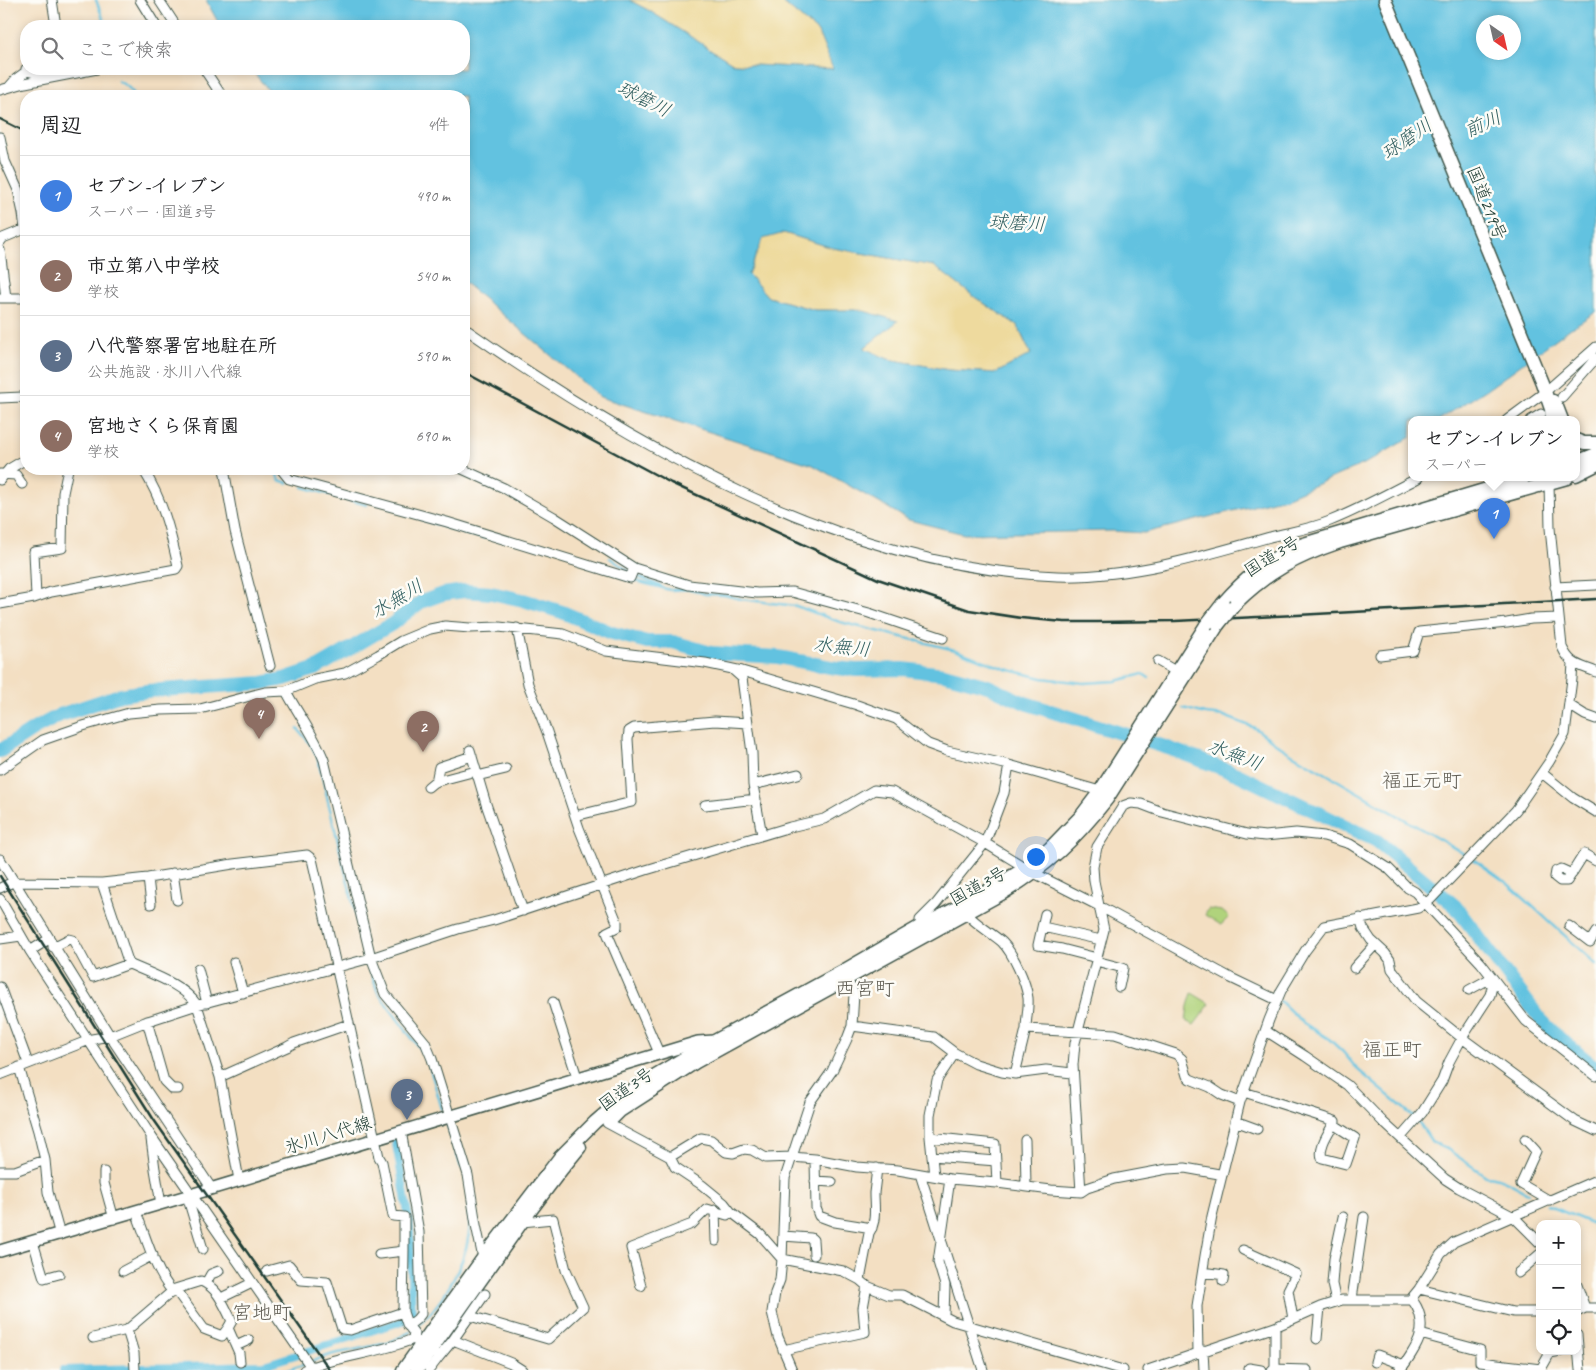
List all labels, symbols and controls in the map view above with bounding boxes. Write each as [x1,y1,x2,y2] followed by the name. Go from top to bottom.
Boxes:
[1476,15,1521,60] north arrow
[20,20,470,75] search box
[38,34,66,62] icon: search
[78,38,173,62] text: ここで検索
[613,75,675,123] water label: 球磨川
[1461,105,1505,143] water label: 前川
[40,112,82,138] text: 周辺
[1377,113,1437,165] water label: 球磨川
[427,115,450,135] text: 4件
[1462,163,1512,243] street label: 国道219号
[87,174,226,198] text: セブン-イレブン
[52,186,60,206] text: 1
[416,186,450,206] text: 490 m
[87,202,216,222] text: スーパー · 国道3号
[988,210,1046,236] water label: 球磨川
[87,254,220,278] text: 市立第八中学校
[52,266,60,286] text: 2
[416,266,450,286] text: 540 m
[87,282,119,302] text: 学校
[87,334,277,358] text: 八代警察署宮地駐在所
[52,346,60,366] text: 3
[416,346,450,366] text: 590 m
[87,362,242,382] text: 公共施設 · 氷川八代線
[87,414,239,438] text: 宮地さくら保育園
[1408,416,1580,481] popup
[52,426,60,446] text: 4
[416,426,450,446] text: 690 m
[1424,427,1564,451] text: セブン-イレブン
[87,442,119,462] text: 学校
[1424,455,1488,475] text: スーパー
[1478,498,1510,539] pin: 1
[1240,530,1304,582] street label: 国道3号
[366,574,428,624] water label: 水無川
[812,632,872,662] water label: 水無川
[243,698,275,739] pin: 4
[407,711,439,752] pin: 2
[1204,734,1266,776] water label: 水無川
[1382,768,1462,793] district label: 福正元町
[1023,844,1049,870] your location
[946,861,1010,911] street label: 国道3号
[835,976,895,1001] district label: 西宮町
[1362,1037,1422,1062] district label: 福正町
[594,1062,658,1116] street label: 国道3号
[391,1079,423,1120] pin: 3
[282,1111,374,1159] street label: 氷川八代線
[1536,1220,1581,1355] map controls
[1536,1220,1581,1265] button: +
[1536,1265,1581,1310] button: −
[232,1300,292,1325] district label: 宮地町
[1536,1310,1581,1355] button: locate

